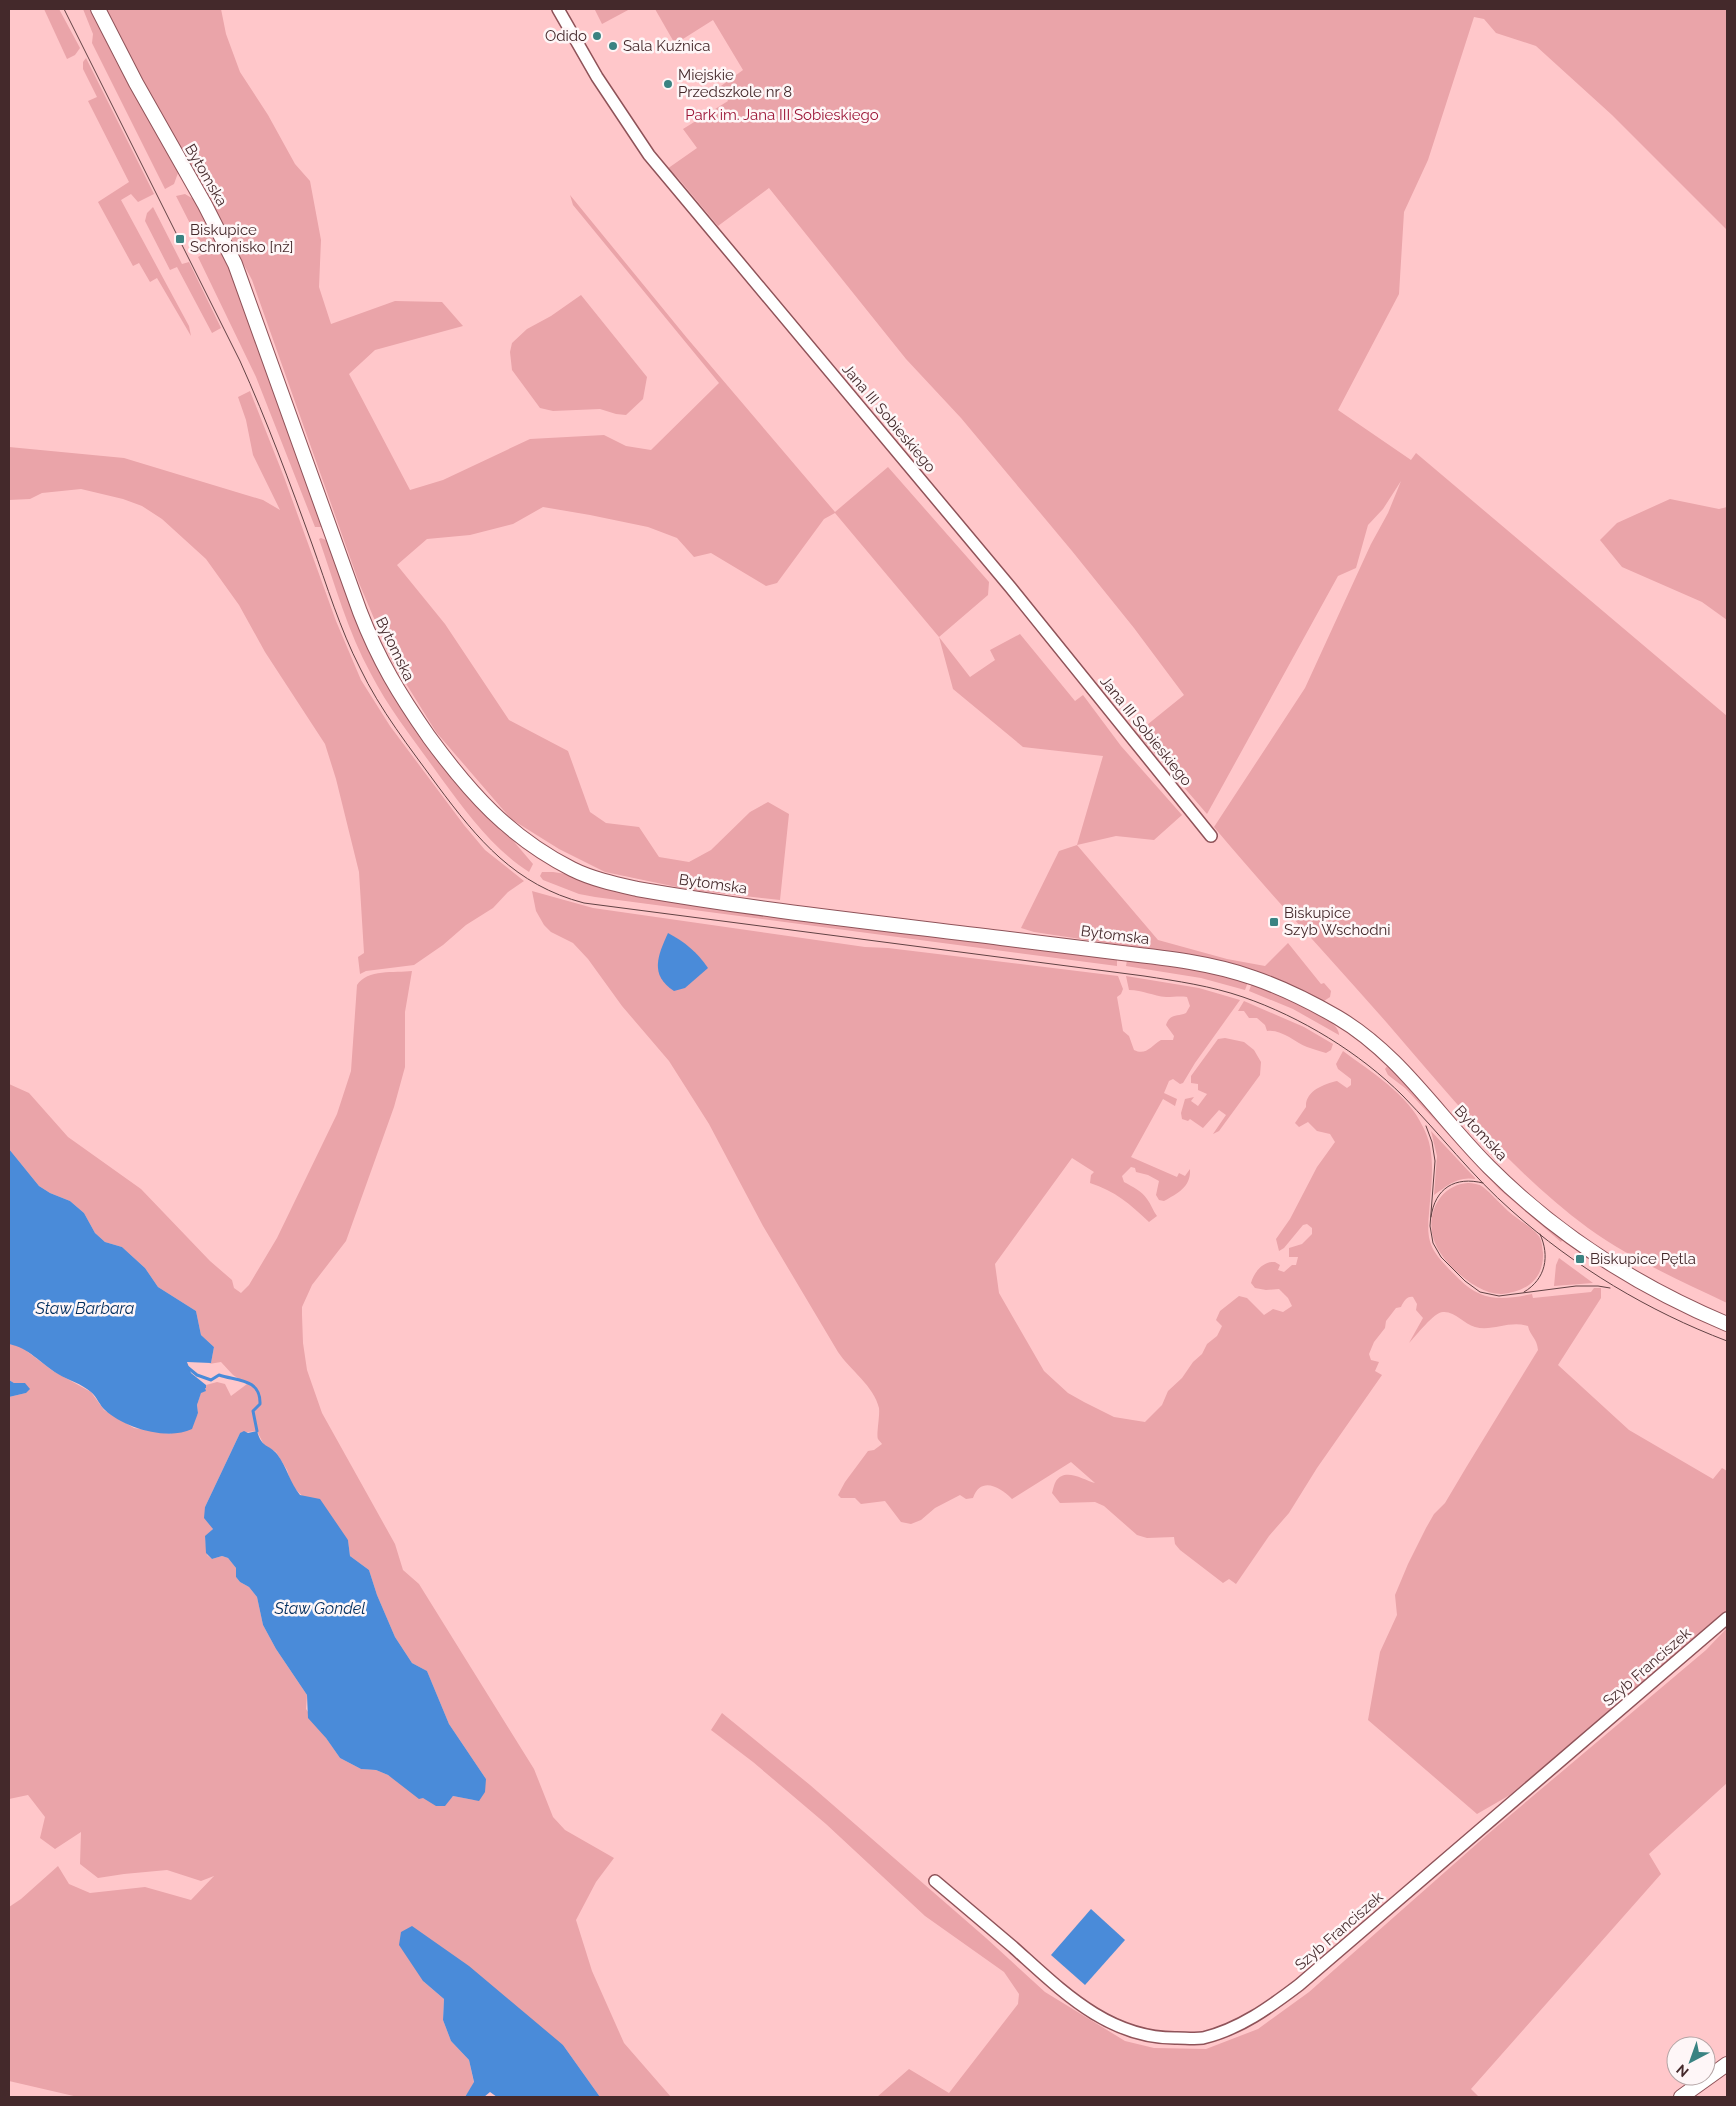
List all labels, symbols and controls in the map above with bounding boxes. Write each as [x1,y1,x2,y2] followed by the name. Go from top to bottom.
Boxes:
[545,27,587,45] place label: Odido
[591,30,603,42] marker: Odido
[623,37,710,55] place label: Sala Kuźnica
[607,40,619,52] marker: Sala Kuźnica
[678,66,792,101] place label: Miejskie Przedszkole nr 8
[662,78,674,90] marker: Miejskie Przedszkole nr 8
[685,106,879,124] park label: Park im. Jana III Sobieskiego
[181,141,231,209] street label: Bytomska
[190,221,293,256] place label: Biskupice Schronisko [nż]
[174,233,186,245] marker: Biskupice Schronisko [nż]
[838,360,940,476] street label: Jana III Sobieskiego
[372,614,418,684] street label: Bytomska
[1096,673,1196,789] street label: Jana III Sobieskiego
[678,870,748,898] street label: Bytomska
[1284,904,1391,939] place label: Biskupice Szyb Wschodni
[1268,916,1280,928] marker: Biskupice Szyb Wschodni
[1080,922,1150,948] street label: Bytomska
[1451,1102,1511,1164] street label: Bytomska
[1590,1250,1696,1268] place label: Biskupice Pętla
[1574,1253,1586,1265] marker: Biskupice Pętla
[35,1299,135,1318] water label: Staw Barbara
[273,1599,366,1618] water label: Staw Gondel
[1599,1624,1695,1710] street label: Szyb Franciszek
[1291,1888,1387,1974] street label: Szyb Franciszek
[1666,2036,1716,2086] north arrow
[1673,2061,1692,2080] text: N

